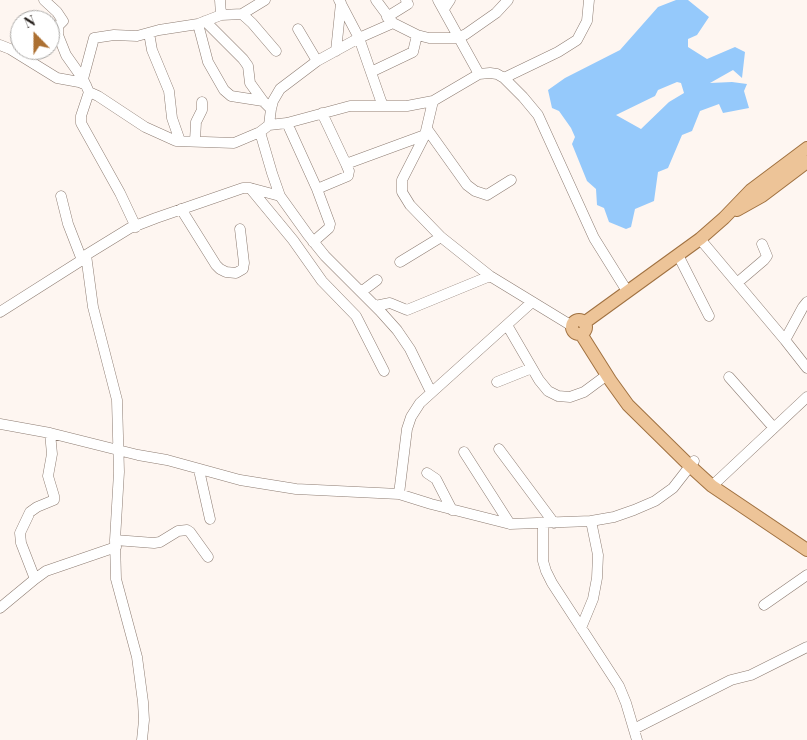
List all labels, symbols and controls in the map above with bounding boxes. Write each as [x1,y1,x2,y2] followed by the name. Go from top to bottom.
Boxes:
[10,10,60,60] north arrow
[21,11,38,32] text: N

